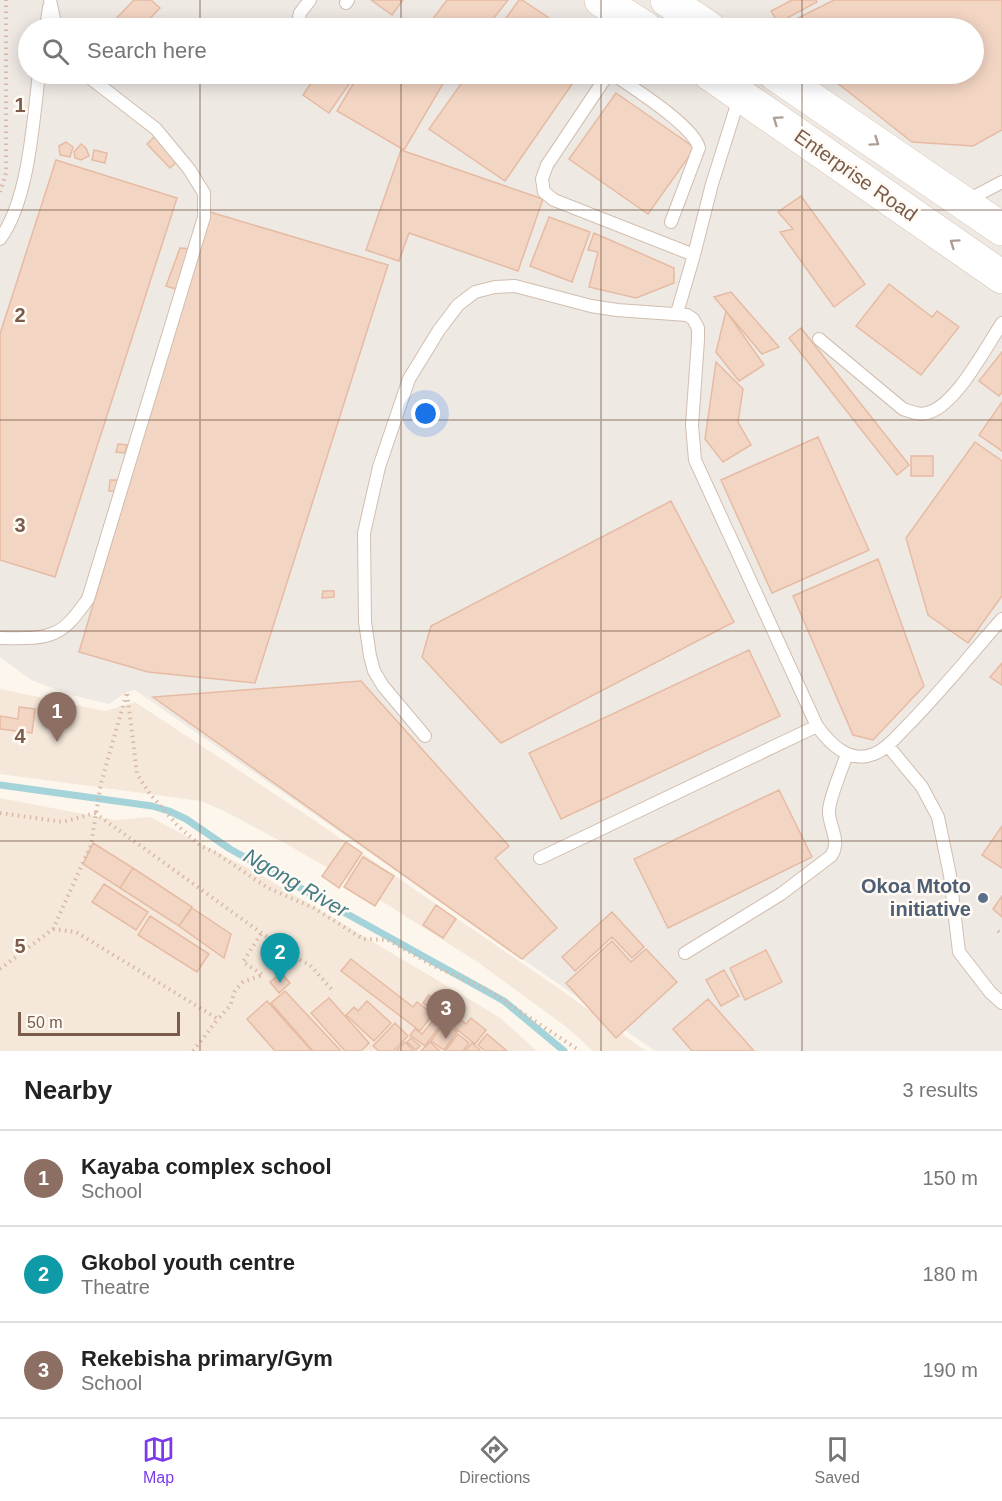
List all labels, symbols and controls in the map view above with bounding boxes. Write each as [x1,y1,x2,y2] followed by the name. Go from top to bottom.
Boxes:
[18,18,984,84] search box
[39,35,72,68] icon: search
[87,38,207,63] text: Search here
[14,94,26,116] text: 1
[772,116,783,127] one-way arrow
[790,125,922,225] street label: Enterprise Road
[868,135,879,146] one-way arrow
[950,239,961,250] one-way arrow
[14,304,26,326] text: 2
[411,399,440,428] your location
[14,514,26,536] text: 3
[38,692,76,742] pin: 1
[14,725,26,747] text: 4
[240,843,353,922] water label: Ngong River
[861,875,971,920] place label: Okoa Mtoto initiative
[976,891,990,905] marker: Okoa Mtoto initiative
[260,934,300,983] pin: 2
[14,935,26,957] text: 5
[426,990,466,1039] pin: 3
[18,1009,180,1036] scale bar
[27,1014,63,1031] text: 50 m
[24,1075,112,1105] text: Nearby
[902,1079,978,1101] text: 3 results
[81,1154,332,1179] text: Kayaba complex school
[38,1167,49,1189] text: 1
[922,1167,978,1189] text: 150 m
[81,1180,142,1202] text: School
[81,1250,295,1275] text: Gkobol youth centre
[38,1263,49,1285] text: 2
[922,1263,978,1285] text: 180 m
[81,1276,150,1298] text: Theatre
[81,1346,333,1371] text: Rekebisha primary/Gym
[38,1359,49,1381] text: 3
[922,1359,978,1381] text: 190 m
[81,1372,142,1394] text: School
[142,1433,175,1487] tab: Map
[459,1433,530,1487] tab: Directions
[815,1433,860,1487] tab: Saved

